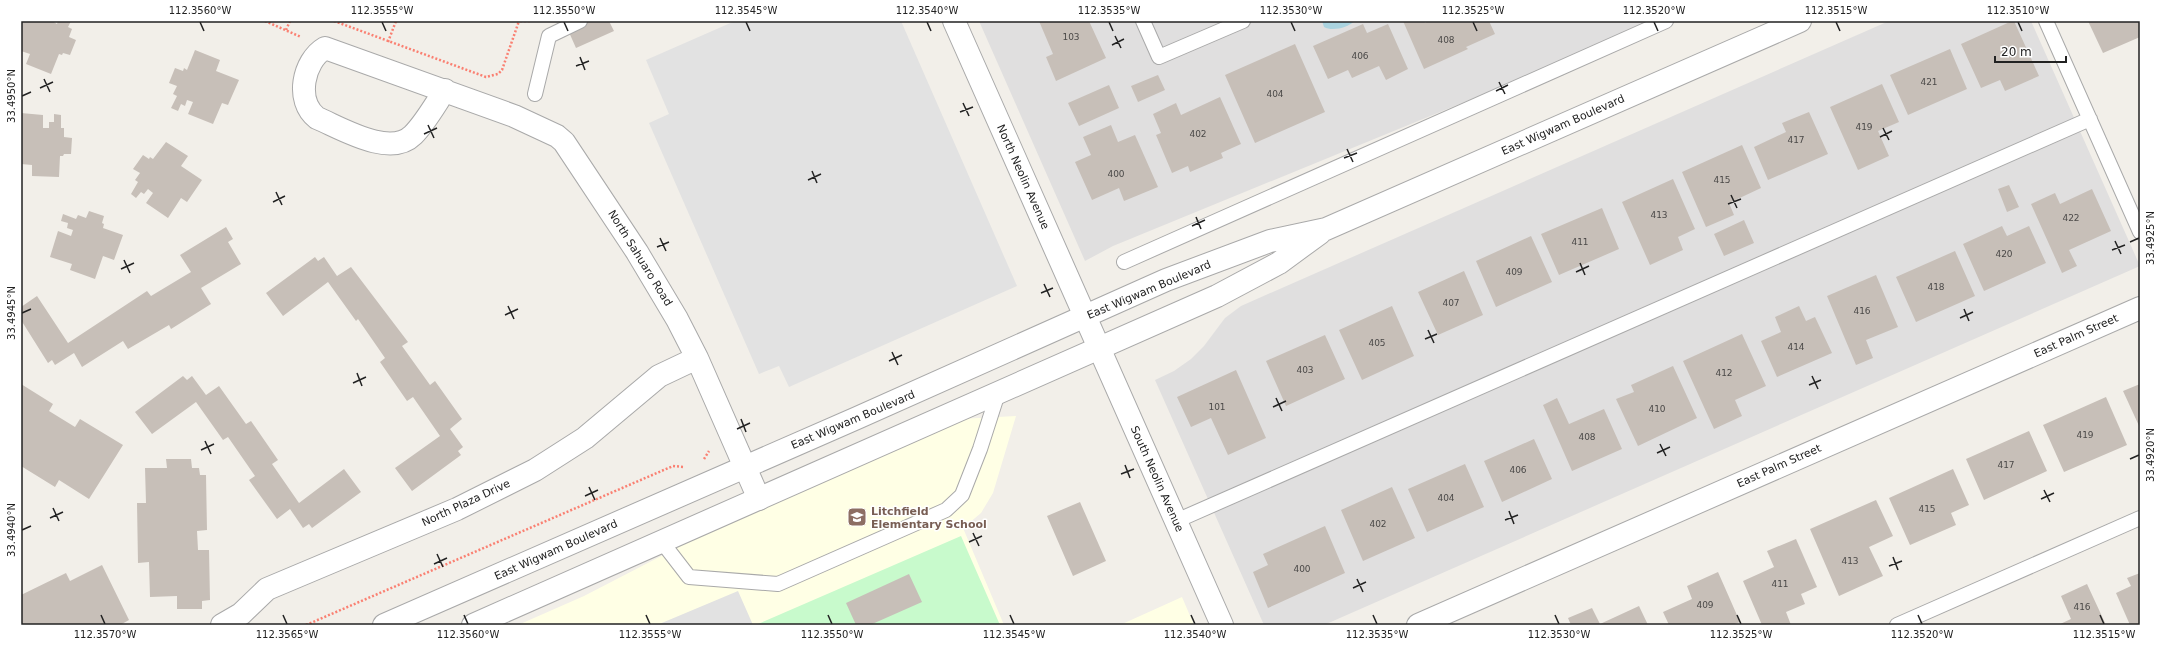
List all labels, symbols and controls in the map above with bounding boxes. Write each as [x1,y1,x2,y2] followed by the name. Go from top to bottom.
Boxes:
[169,5,231,16] text: 112.3560°W
[351,5,413,16] text: 112.3555°W
[533,5,595,16] text: 112.3550°W
[715,5,777,16] text: 112.3545°W
[896,5,958,16] text: 112.3540°W
[1078,5,1140,16] text: 112.3535°W
[1260,5,1322,16] text: 112.3530°W
[1442,5,1504,16] text: 112.3525°W
[1623,5,1685,16] text: 112.3520°W
[1805,5,1867,16] text: 112.3515°W
[1987,5,2049,16] text: 112.3510°W
[1062,32,1080,42] house number: 103
[1437,35,1455,45] house number: 408
[1995,38,2066,64] scale bar
[2001,45,2032,59] text: 20 m
[1351,51,1369,61] house number: 406
[6,69,17,123] text: 33.4950°N
[1920,77,1938,87] house number: 421
[1266,89,1284,99] house number: 404
[1499,92,1627,158] street label: East Wigwam Boulevard
[1855,122,1873,132] house number: 419
[994,123,1052,232] street label: North Neolin Avenue
[1189,129,1207,139] house number: 402
[1787,135,1805,145] house number: 417
[1107,169,1125,179] house number: 400
[1713,175,1731,185] house number: 415
[605,208,675,308] street label: North Sahuaro Road
[1650,210,1668,220] house number: 413
[2145,211,2156,265] text: 33.4925°N
[2062,213,2080,223] house number: 422
[1571,237,1589,247] house number: 411
[1995,249,2013,259] house number: 420
[1085,258,1213,322] street label: East Wigwam Boulevard
[1505,267,1523,277] house number: 409
[1927,282,1945,292] house number: 418
[6,286,17,340] text: 33.4945°N
[1442,298,1460,308] house number: 407
[1853,306,1871,316] house number: 416
[2032,311,2121,360] street label: East Palm Street
[1368,338,1386,348] house number: 405
[1787,342,1805,352] house number: 414
[1296,365,1314,375] house number: 403
[1715,368,1733,378] house number: 412
[789,388,917,452] street label: East Wigwam Boulevard
[1208,402,1226,412] house number: 101
[1648,404,1666,414] house number: 410
[1128,424,1186,534] street label: South Neolin Avenue
[2145,428,2156,482] text: 33.4920°N
[2076,430,2094,440] house number: 419
[1578,432,1596,442] house number: 408
[1735,441,1824,490] street label: East Palm Street
[1997,460,2015,470] house number: 417
[1509,465,1527,475] house number: 406
[420,477,512,529] street label: North Plaza Drive
[1437,493,1455,503] house number: 404
[6,503,17,557] text: 33.4940°N
[1918,504,1936,514] house number: 415
[871,505,987,531] place label: Litchfield Elementary School
[846,506,868,528] school or university icon: Litchfield Elementary School
[492,517,620,583] street label: East Wigwam Boulevard
[1369,519,1387,529] house number: 402
[1841,556,1859,566] house number: 413
[1293,564,1311,574] house number: 400
[1771,579,1789,589] house number: 411
[1696,600,1714,610] house number: 409
[2073,602,2091,612] house number: 416
[74,629,136,640] text: 112.3570°W
[256,629,318,640] text: 112.3565°W
[437,629,499,640] text: 112.3560°W
[619,629,681,640] text: 112.3555°W
[801,629,863,640] text: 112.3550°W
[983,629,1045,640] text: 112.3545°W
[1164,629,1226,640] text: 112.3540°W
[1346,629,1408,640] text: 112.3535°W
[1528,629,1590,640] text: 112.3530°W
[1710,629,1772,640] text: 112.3525°W
[1891,629,1953,640] text: 112.3520°W
[2073,629,2135,640] text: 112.3515°W

